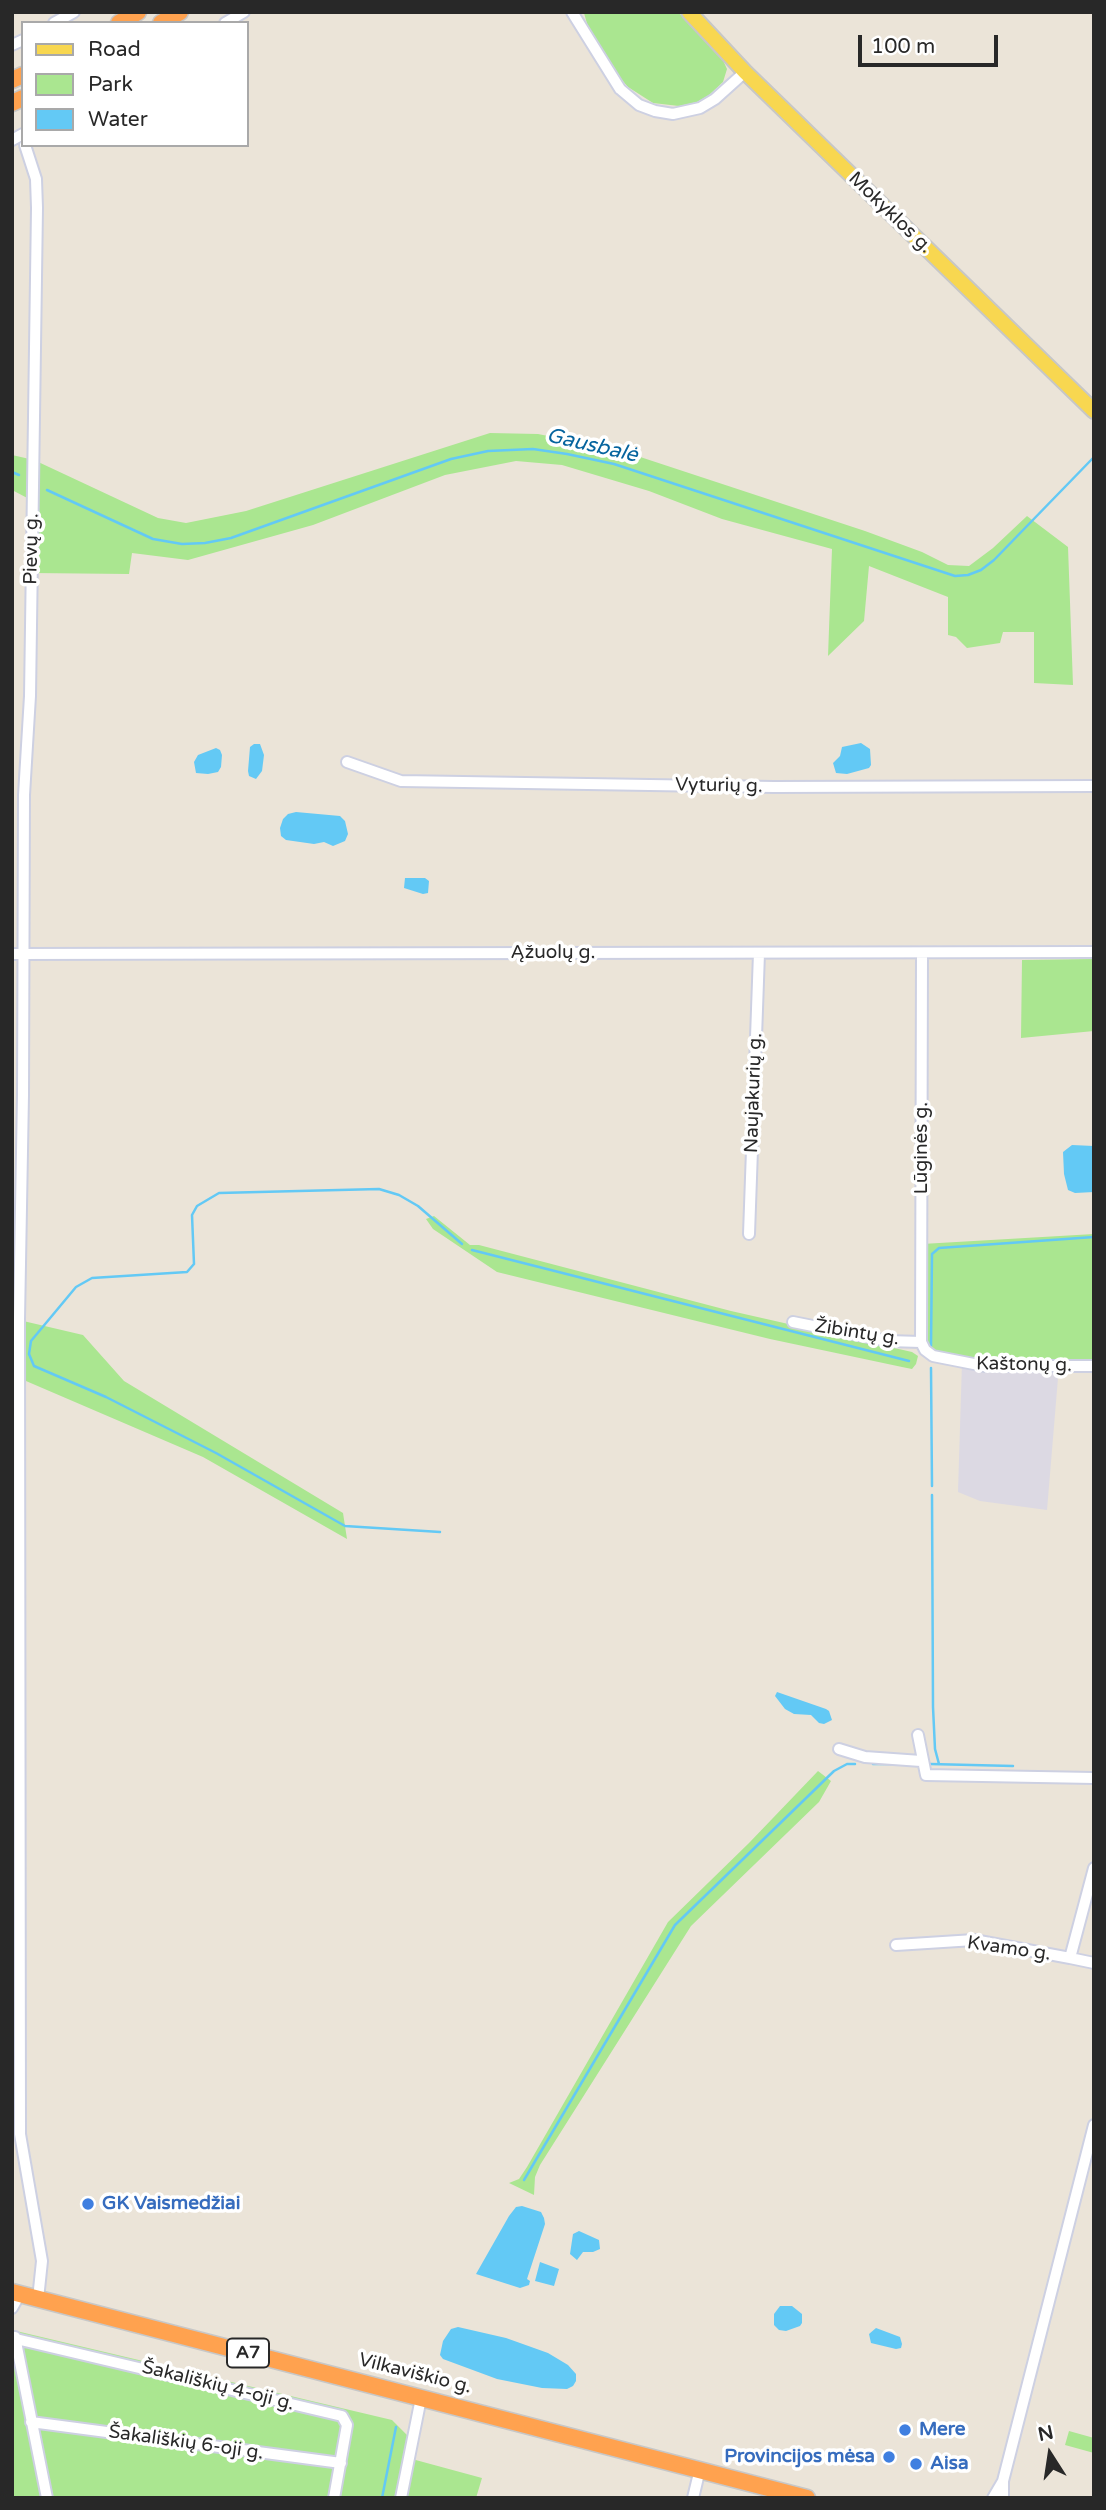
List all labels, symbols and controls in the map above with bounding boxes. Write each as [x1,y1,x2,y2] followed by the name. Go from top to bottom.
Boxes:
[21,21,248,147] legend
[861,21,1001,65] scale bar
[871,34,935,59] text: 100 m
[88,37,141,62] text: Road
[88,72,133,97] text: Park
[88,107,148,132] text: Water
[843,167,937,259] street label: Mokyklos g.
[544,423,640,469] water label: Gausbalė
[20,513,44,585] street label: Pievų g.
[675,774,763,798] street label: Vyturių g.
[511,942,595,964] street label: Ąžuolų g.
[741,1032,767,1154] street label: Naujakurių g.
[911,1102,933,1194] street label: Lūginės g.
[813,1315,901,1351] street label: Žibintų g.
[976,1353,1072,1377] street label: Kaštonų g.
[966,1932,1052,1966] street label: Kvamo g.
[102,2193,241,2215] place label: GK Vaismedžiai
[80,2196,96,2212] marker: GK Vaismedžiai
[227,2339,269,2368] road number: A7
[356,2349,474,2399] street label: Vilkaviškio g.
[139,2356,297,2416] street label: Šakališkių 4-oji g.
[919,2419,966,2441] place label: Mere
[1015,2419,1085,2489] north arrow
[107,2421,265,2465] street label: Šakališkių 6-oji g.
[1036,2421,1055,2446] text: N
[897,2422,913,2438] marker: Mere
[724,2446,875,2468] place label: Provincijos mėsa
[881,2449,897,2465] marker: Provincijos mėsa
[930,2453,969,2475] place label: Aisa
[908,2456,924,2472] marker: Aisa

